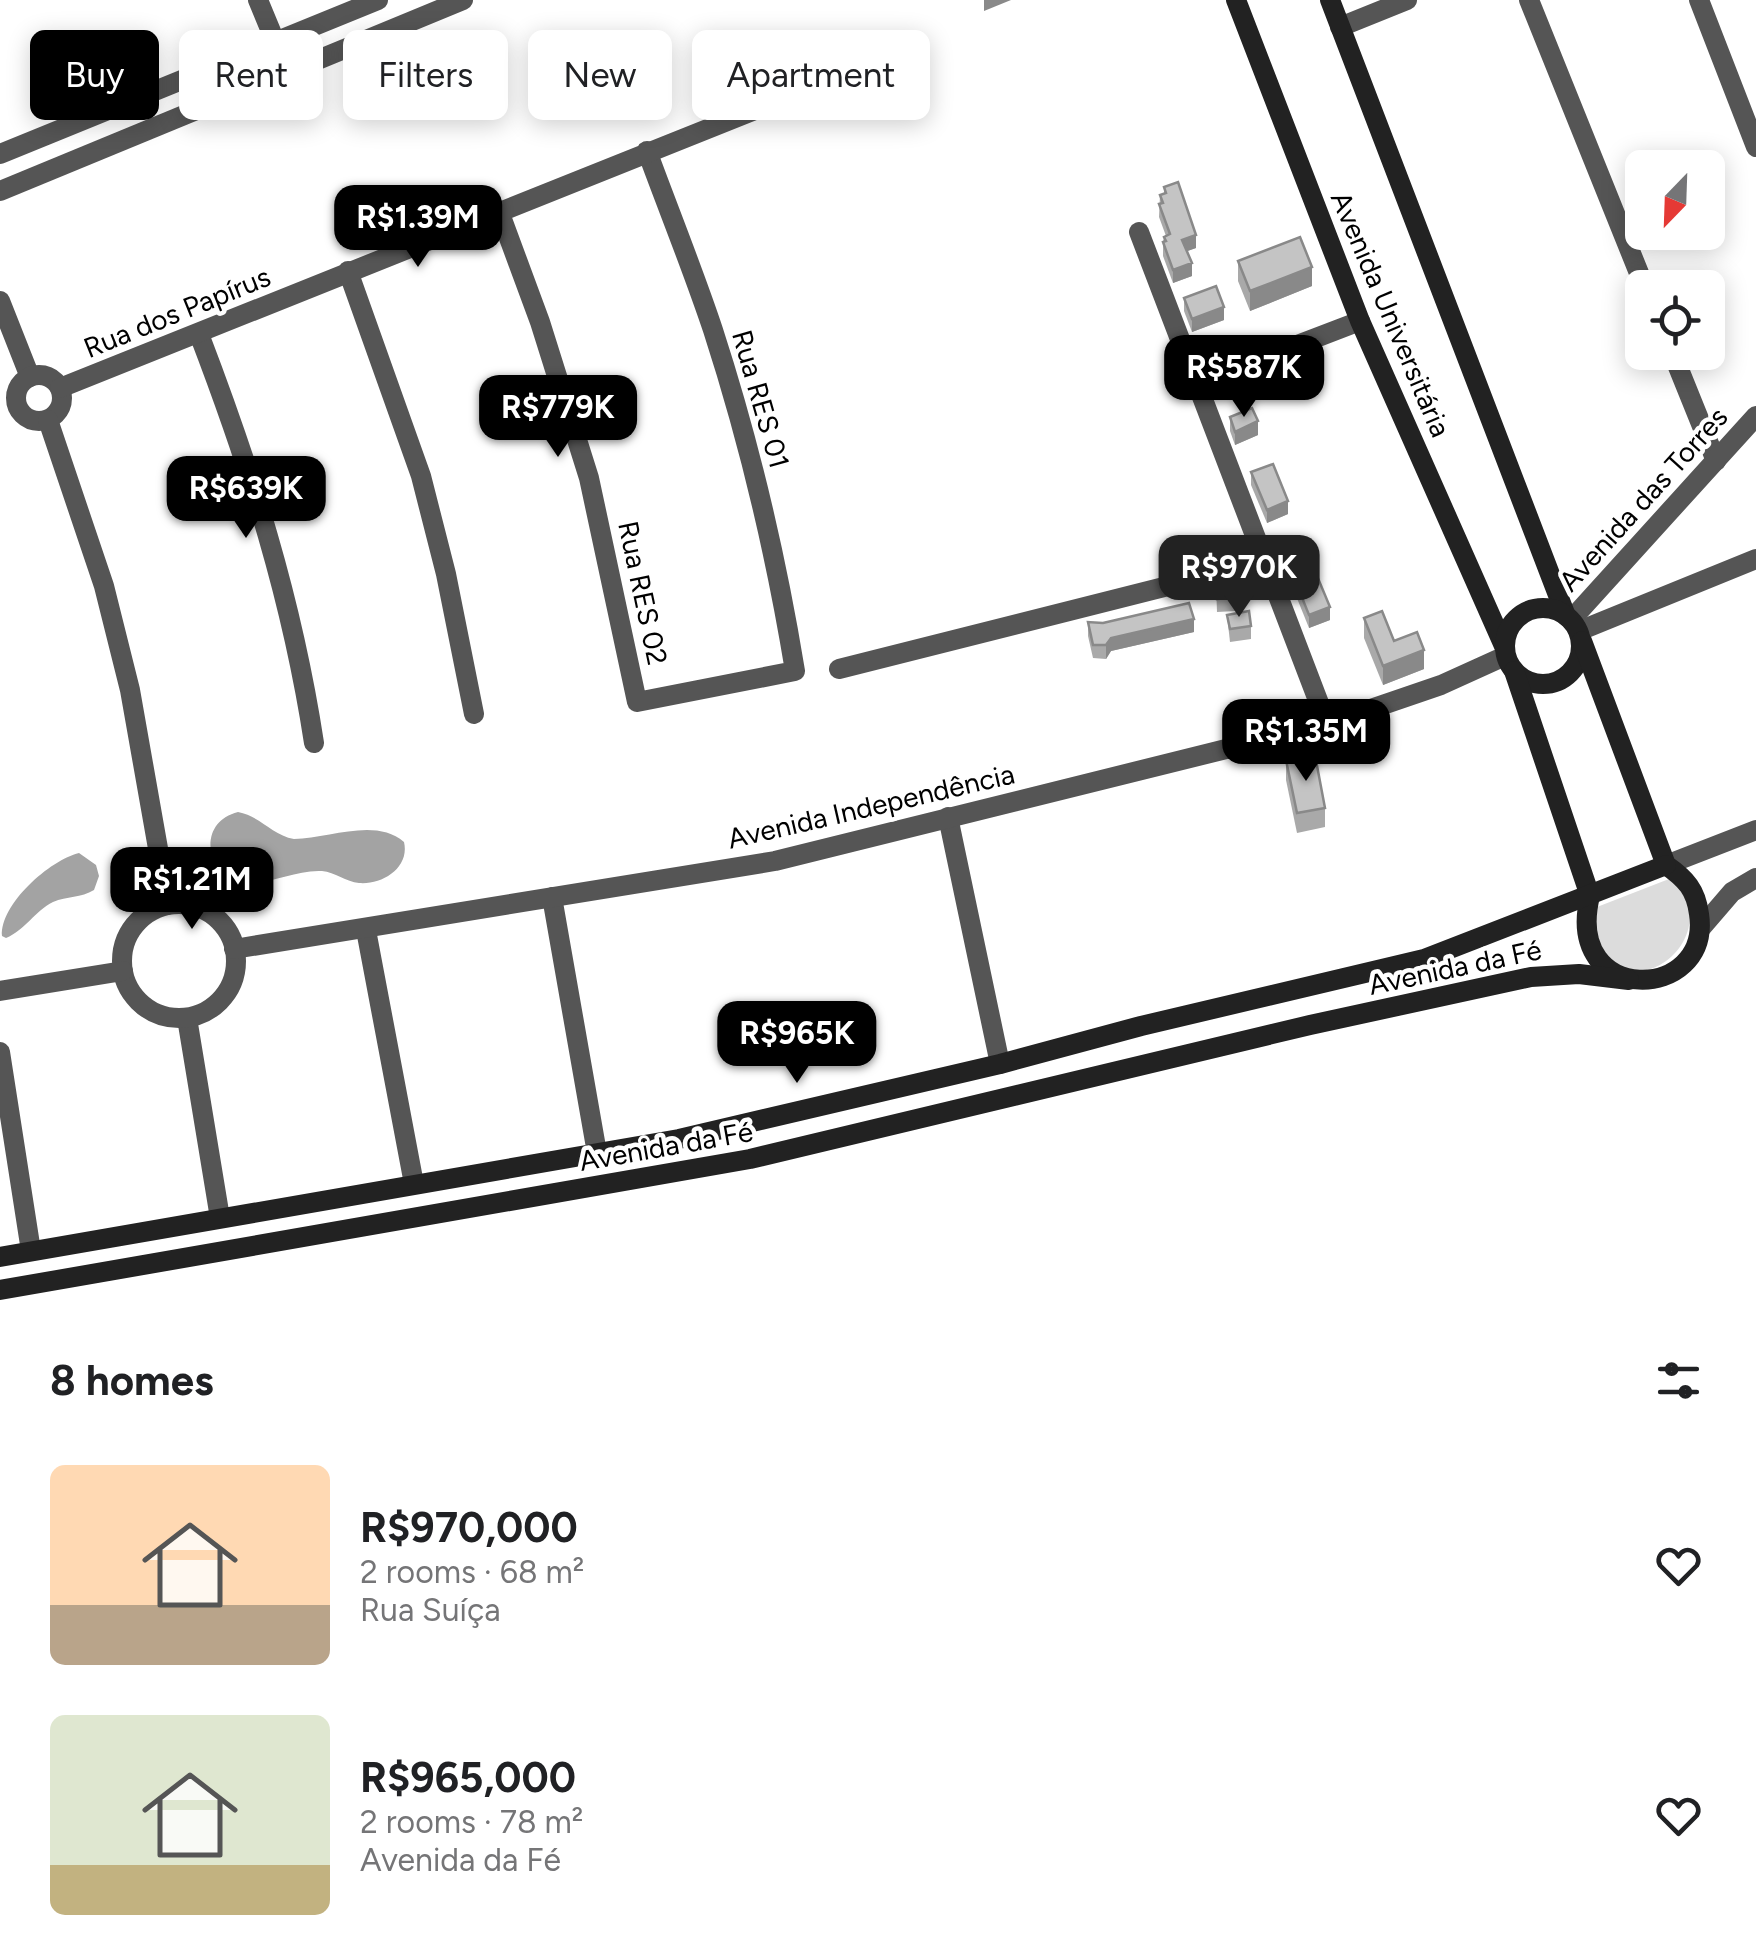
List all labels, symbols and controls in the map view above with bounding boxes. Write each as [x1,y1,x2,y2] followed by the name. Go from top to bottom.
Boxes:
[30,30,159,120] chip: Buy
[179,30,323,120] chip: Rent
[343,30,508,120] chip: Filters
[528,30,672,120] chip: New
[692,30,930,120] chip: Apartment
[1625,150,1725,250] north arrow
[1625,150,1725,370] map controls
[326,185,510,270] pin: R$1.39M
[1324,186,1458,442] street label: Avenida Universitária
[356,198,480,236] text: R$1.39M
[79,259,275,365] street label: Rua dos Papírus
[1625,270,1725,370] button: locate
[725,326,797,472] street label: Rua RES 01
[1163,335,1325,420] pin: R$587K
[1186,348,1302,386] text: R$587K
[477,375,639,460] pin: R$779K
[501,388,615,426] text: R$779K
[1551,400,1735,598] street label: Avenida das Torres
[165,456,327,541] pin: R$639K
[189,469,303,507] text: R$639K
[611,518,675,668] street label: Rua RES 02
[1158,535,1320,620] pin: R$970K
[1181,548,1297,586] text: R$970K
[1214,699,1398,784] pin: R$1.35M
[1244,712,1368,750] text: R$1.35M
[724,756,1018,856] street label: Avenida Independência
[100,847,284,932] pin: R$1.21M
[132,860,252,898] text: R$1.21M
[1365,932,1545,1002] street label: Avenida da Fé
[716,1001,878,1086] pin: R$965K
[739,1014,855,1052] text: R$965K
[576,1114,756,1178] street label: Avenida da Fé
[1651,1353,1706,1408] icon: filters
[50,1355,214,1406] text: 8 homes
[360,1502,578,1553] text: R$970,000
[130,1505,250,1625] icon: home
[1651,1538,1706,1593] icon: heart
[360,1553,584,1591] text: 2 rooms · 68 m²
[360,1591,501,1629] text: Rua Suíça
[360,1752,576,1803] text: R$965,000
[130,1755,250,1875] icon: home
[1651,1788,1706,1843] icon: heart
[360,1803,583,1841] text: 2 rooms · 78 m²
[360,1841,561,1879] text: Avenida da Fé

